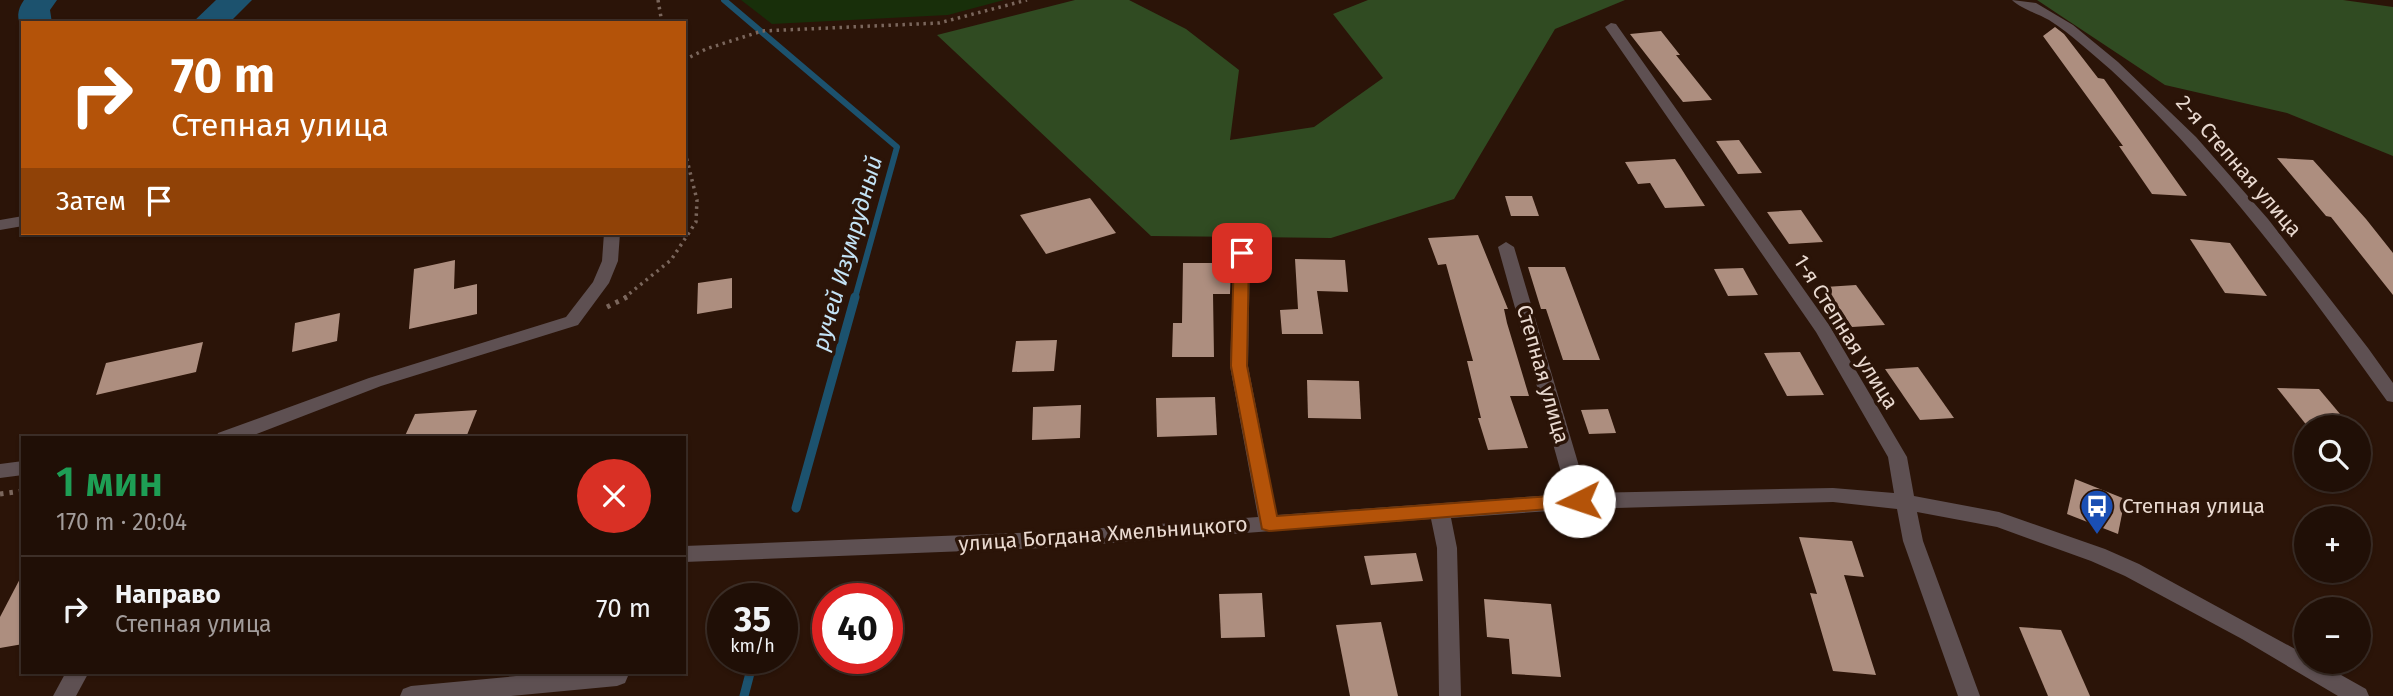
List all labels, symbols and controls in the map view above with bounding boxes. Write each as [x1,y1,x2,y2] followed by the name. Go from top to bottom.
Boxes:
[171,46,275,105] text: 70 m
[56,49,147,140] icon: right
[2171,90,2307,242] street label: 2-я Степная улица
[171,106,389,144] text: Степная улица
[806,152,888,354] water label: ручей Изумрудный
[140,182,178,220] icon: arrive
[56,186,126,217] text: Затем
[1212,223,1272,283] pin
[1223,234,1261,272] icon: arrive
[1788,250,1904,414] street label: 1-я Степная улица
[1511,302,1575,446] street label: Степная улица
[2294,415,2371,674] map controls
[2294,415,2371,492] button: search
[56,457,163,507] text: 1 мин
[577,459,651,533] button: close
[1542,464,1616,538] position arrow
[2078,487,2116,536] bus stop icon: Степная улица
[2122,493,2265,519] place label: Степная улица
[2294,506,2371,583] button: +
[56,508,187,536] text: 170 m · 20:04
[958,511,1248,557] street label: улица Богдана Хмельницкого
[115,579,221,610] text: Направо
[812,583,903,674] speed limit sign: 40
[56,590,94,628] icon: right
[596,593,651,624] text: 70 m
[2294,597,2371,674] button: −
[734,598,771,640] text: 35
[115,610,272,638] text: Степная улица
[730,635,775,657] text: km/h

